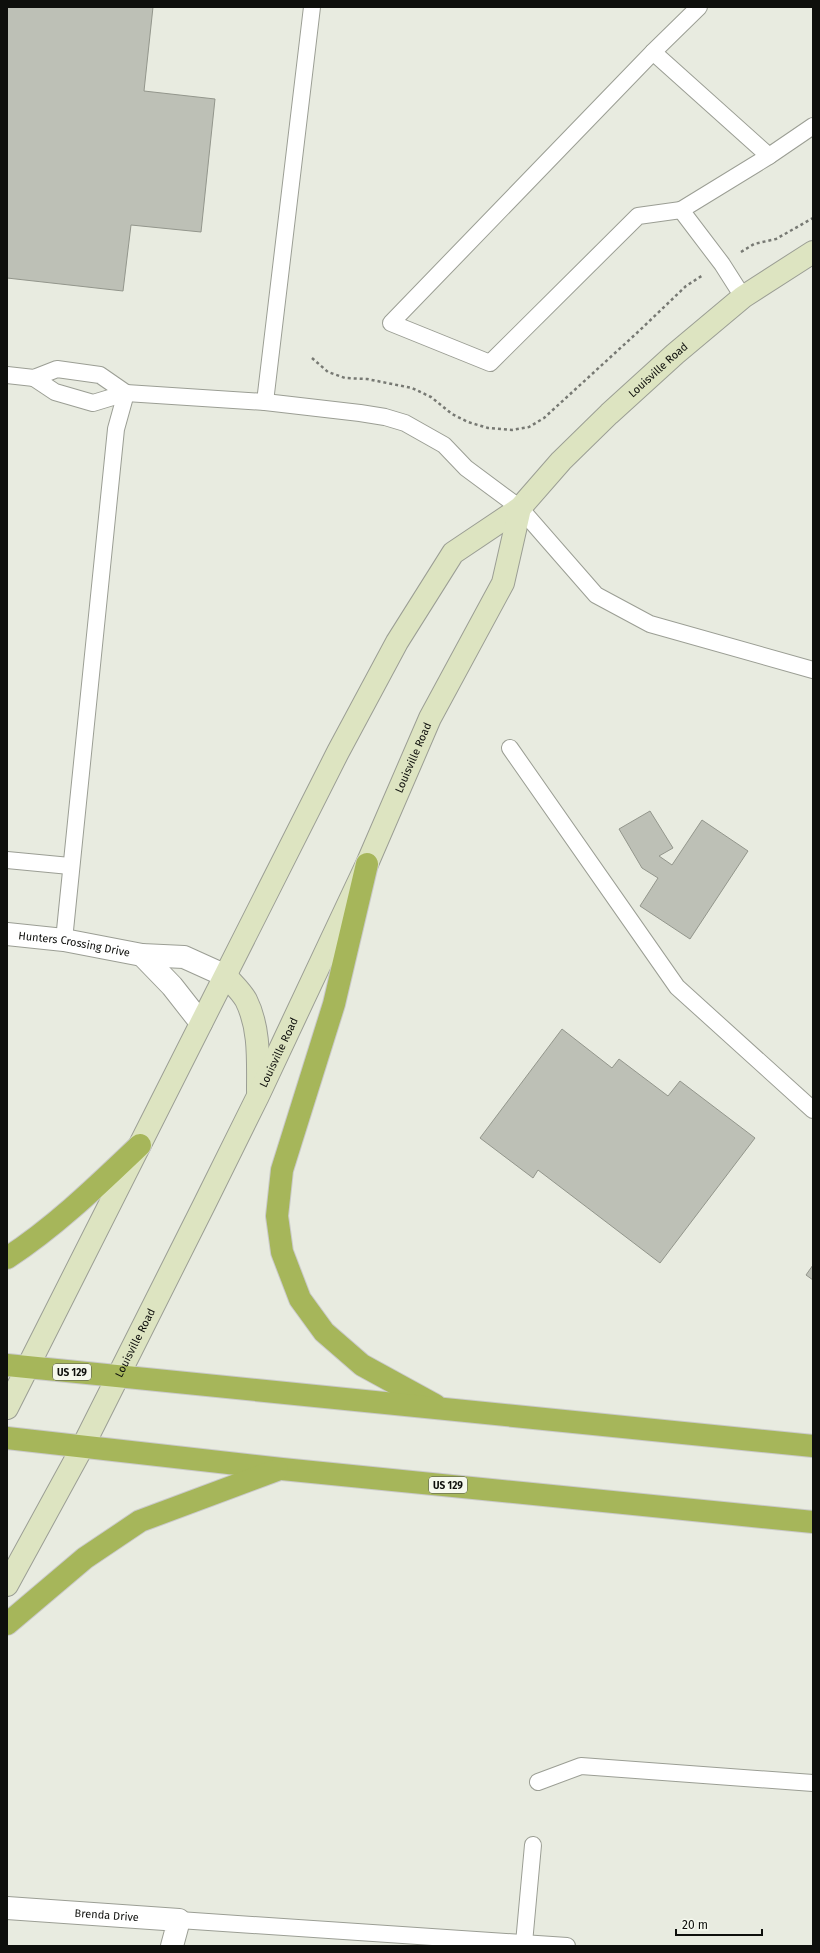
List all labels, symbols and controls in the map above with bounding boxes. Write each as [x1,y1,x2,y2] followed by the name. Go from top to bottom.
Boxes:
[626,340,691,400] street label: Louisville Road
[392,721,434,795] street label: Louisville Road
[18,929,131,960] street label: Hunters Crossing Drive
[257,1016,301,1089] street label: Louisville Road
[113,1306,158,1380] street label: Louisville Road
[53,1364,91,1380] road number: US 129
[429,1477,467,1493] road number: US 129
[74,1907,139,1924] street label: Brenda Drive
[676,1911,762,1937] scale bar
[682,1918,708,1932] text: 20 m

